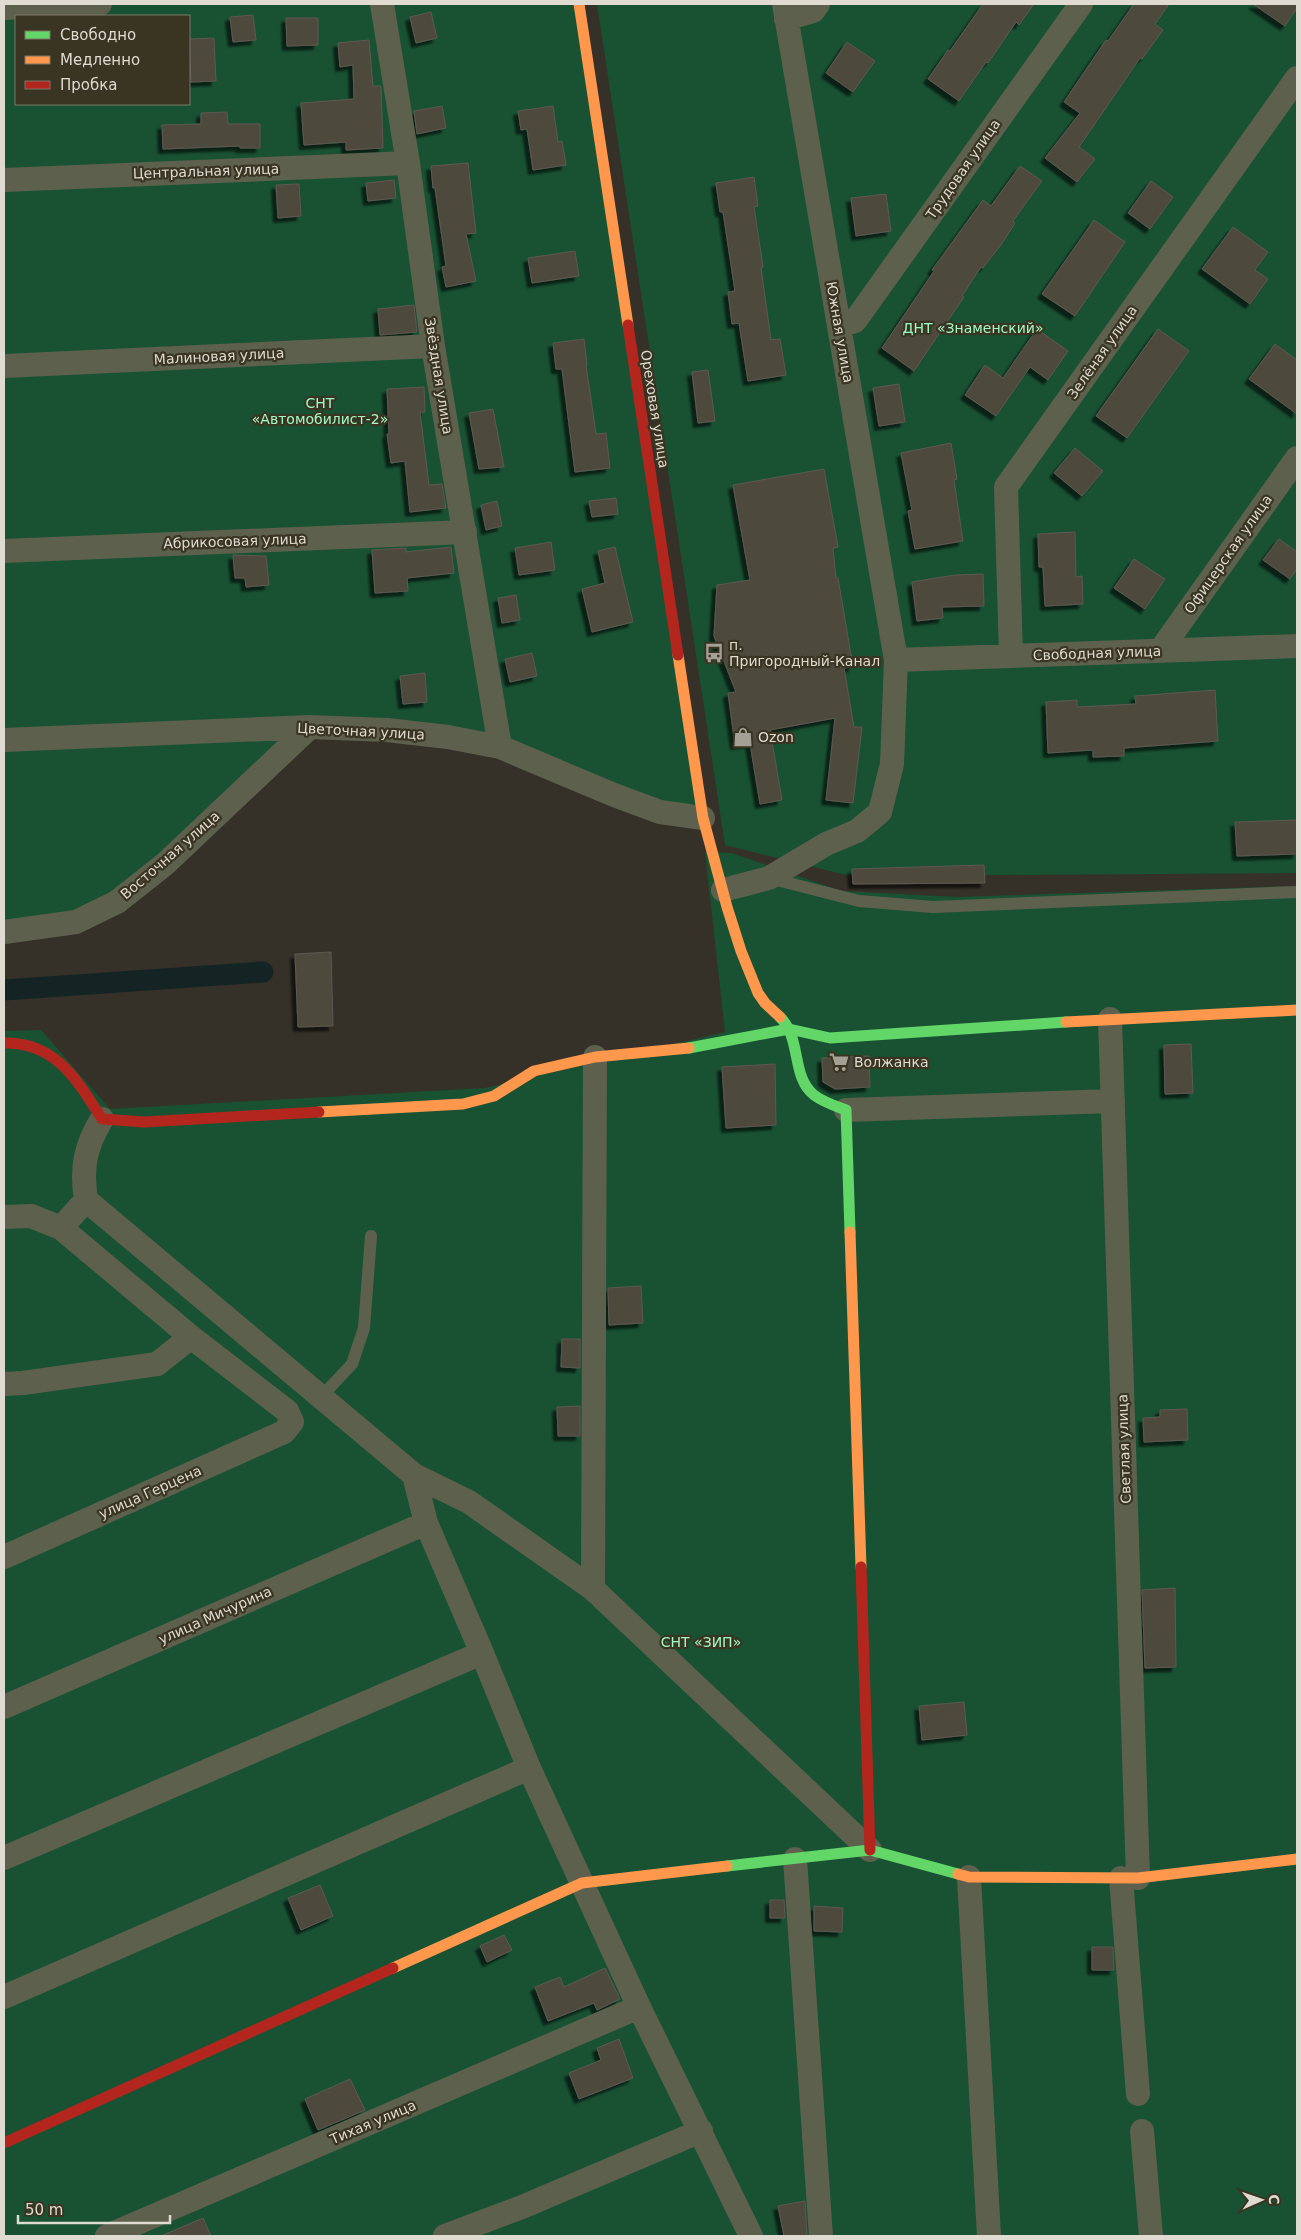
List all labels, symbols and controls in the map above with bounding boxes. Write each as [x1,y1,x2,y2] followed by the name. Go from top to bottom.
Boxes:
[15,15,190,105] legend
[60,26,136,44] text: Свободно
[60,51,140,69] text: Медленно
[60,76,117,94] text: Пробка
[922,116,1003,223] street label: Трудовая улица
[133,160,279,182] street label: Центральная улица
[823,280,857,384] street label: Южная улица
[1064,302,1140,402] street label: Зелёная улица
[422,316,456,436] street label: Звёздная улица
[903,320,1043,336] park label: ДНТ «Знаменский»
[153,345,285,367] street label: Малиновая улица
[638,349,672,469] street label: Ореховая улица
[252,395,388,427] park label: СНТ «Автомобилист-2»
[1181,492,1275,616] street label: Офицерская улица
[163,530,307,552] street label: Абрикосовая улица
[729,637,880,669] place label: п. Пригородный-Канал
[703,642,725,664] bus stop icon: п. Пригородный-Канал
[1033,643,1161,663] street label: Свободная улица
[297,720,425,742] street label: Цветочная улица
[732,726,754,748] shop icon: Ozon
[758,729,794,745] place label: Ozon
[117,808,223,902] street label: Восточная улица
[828,1051,850,1073] supermarket icon: Волжанка
[854,1054,929,1070] place label: Волжанка
[1114,1394,1134,1504] street label: Светлая улица
[96,1462,204,1522] street label: улица Герцена
[156,1583,274,1647] street label: улица Мичурина
[661,1634,741,1650] park label: СНТ «ЗИП»
[327,2097,418,2148] street label: Тихая улица
[1236,2175,1286,2225] north arrow
[18,2192,170,2224] scale bar
[1266,2194,1282,2205] text: С
[25,2201,63,2219] text: 50 m

